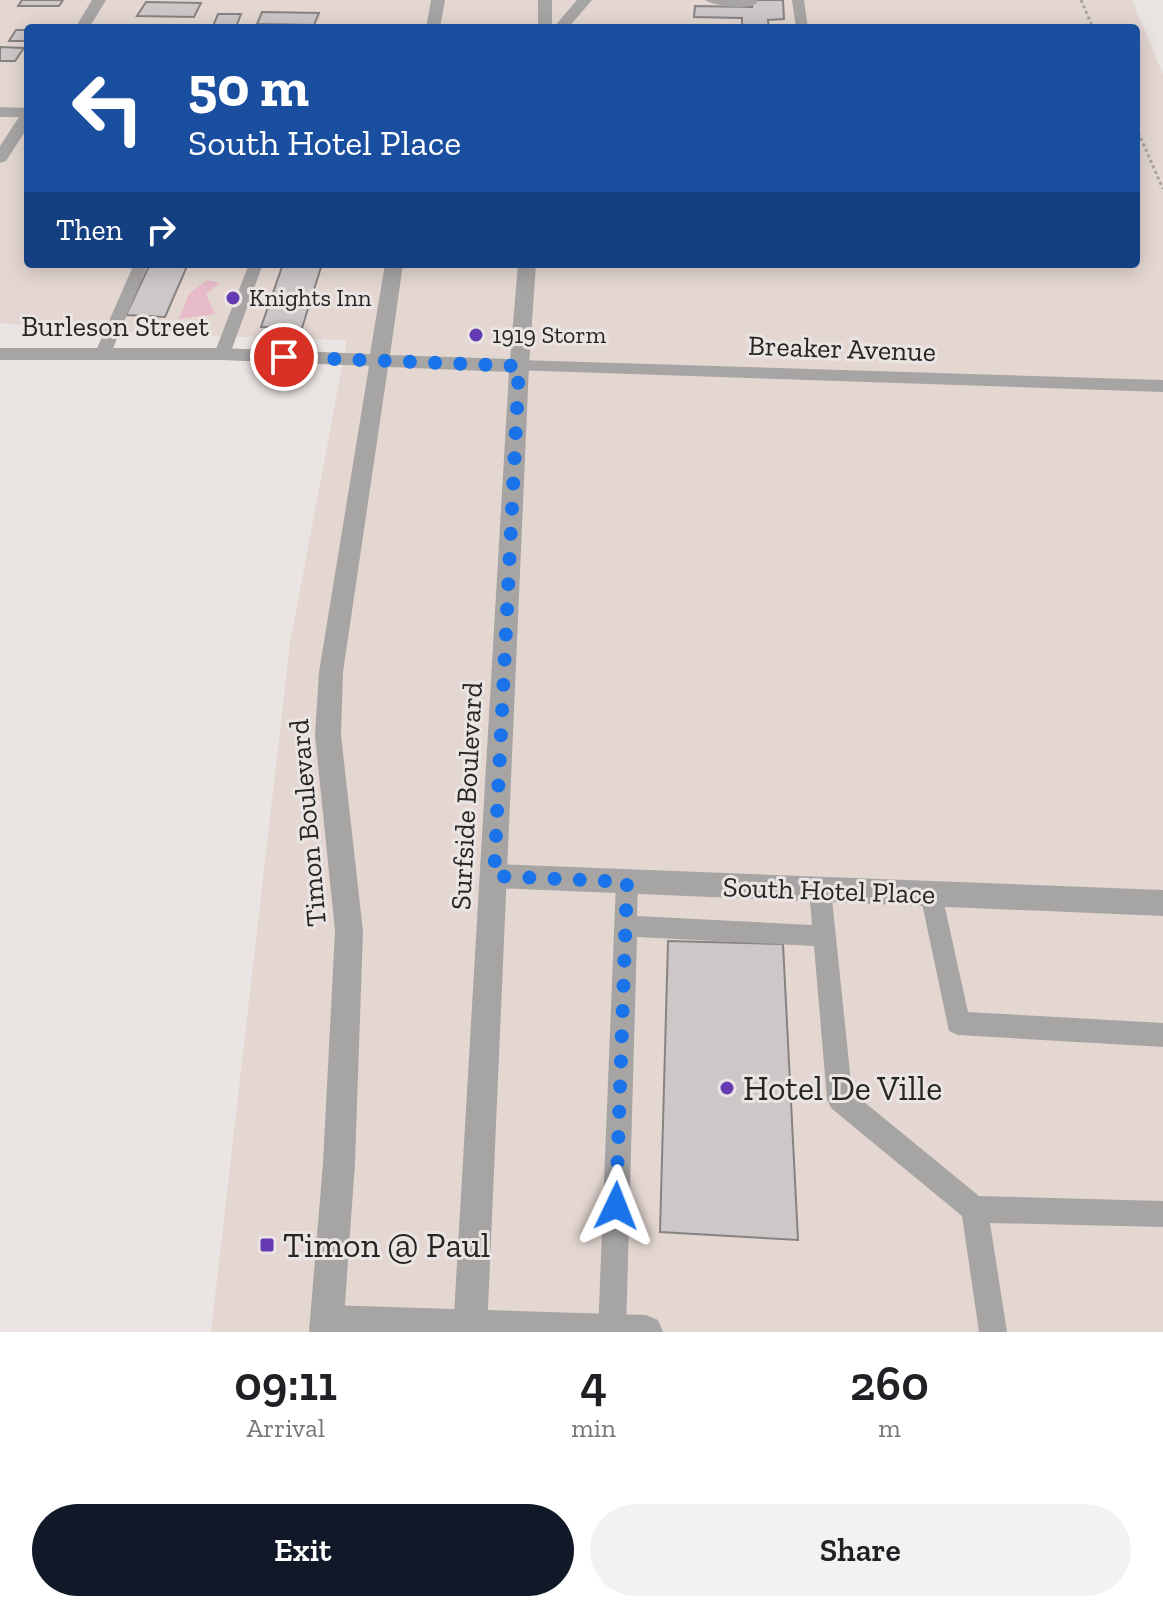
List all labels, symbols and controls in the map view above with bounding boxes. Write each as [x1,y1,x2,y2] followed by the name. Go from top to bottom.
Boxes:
[188,53,309,120] text: 50 m
[56,56,160,160] icon: left
[188,121,461,164] text: South Hotel Place
[139,208,183,252] icon: right
[56,212,123,248] text: Then
[249,283,372,312] place label: Knights Inn
[224,289,242,307] marker: Knights Inn
[21,310,209,343] street label: Burleson Street
[492,320,607,349] place label: 1919 Storm
[250,323,318,391] pin
[467,326,485,344] marker: 1919 Storm
[747,329,937,368] street label: Breaker Avenue
[262,335,306,379] icon: arrive
[444,681,489,911] street label: Surfside Boulevard
[282,718,333,928] street label: Timon Boulevard
[722,870,936,911] street label: South Hotel Place
[743,1068,942,1109] place label: Hotel De Ville
[718,1079,736,1097] marker: Hotel De Ville
[574,1164,658,1248] position arrow
[283,1225,490,1266] place label: Timon @ Paul
[258,1236,276,1254] marker: Timon @ Paul
[234,1355,337,1412] text: 09:11
[580,1355,607,1412] text: 4
[850,1355,929,1412] text: 260
[246,1412,325,1444] text: Arrival
[571,1412,616,1444] text: min
[878,1412,901,1444] text: m
[32,1504,574,1596] button: Exit
[590,1504,1131,1596] button: Share

